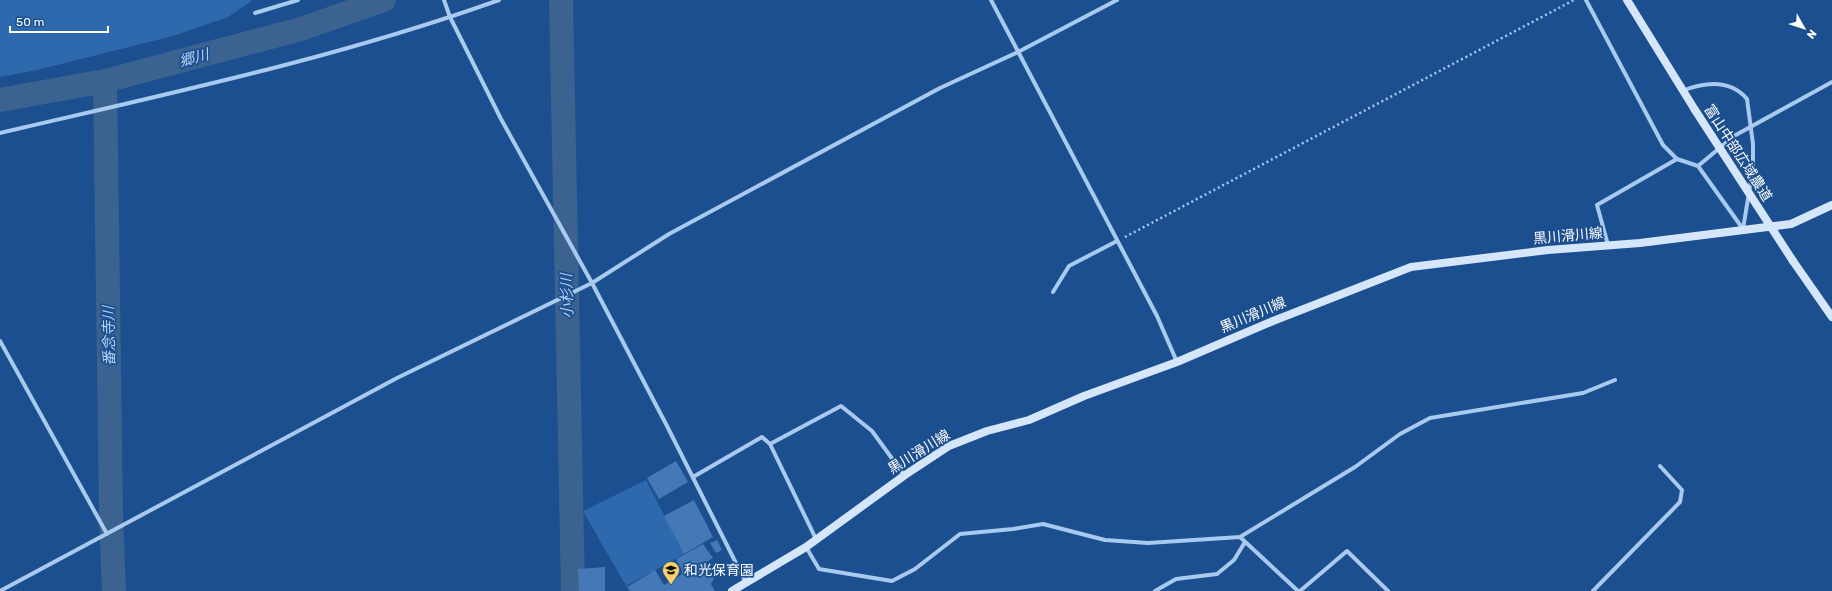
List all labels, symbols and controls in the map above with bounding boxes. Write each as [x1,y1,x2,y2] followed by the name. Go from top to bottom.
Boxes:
[10,8,108,34] scale bar
[1784,8,1824,48] north arrow
[16,15,44,29] text: 50 m
[1804,27,1819,41] text: N
[177,45,213,71] water label: 郷川
[1700,101,1776,205] street label: 富山中部広域農道
[1532,224,1604,248] street label: 黒川滑川線
[558,271,576,319] water label: 小杉川
[1217,294,1289,336] street label: 黒川滑川線
[99,304,119,366] water label: 番念寺川
[885,426,953,478] street label: 黒川滑川線
[661,560,681,585] school or university icon: 和光保育園
[684,562,754,579] place label: 和光保育園

